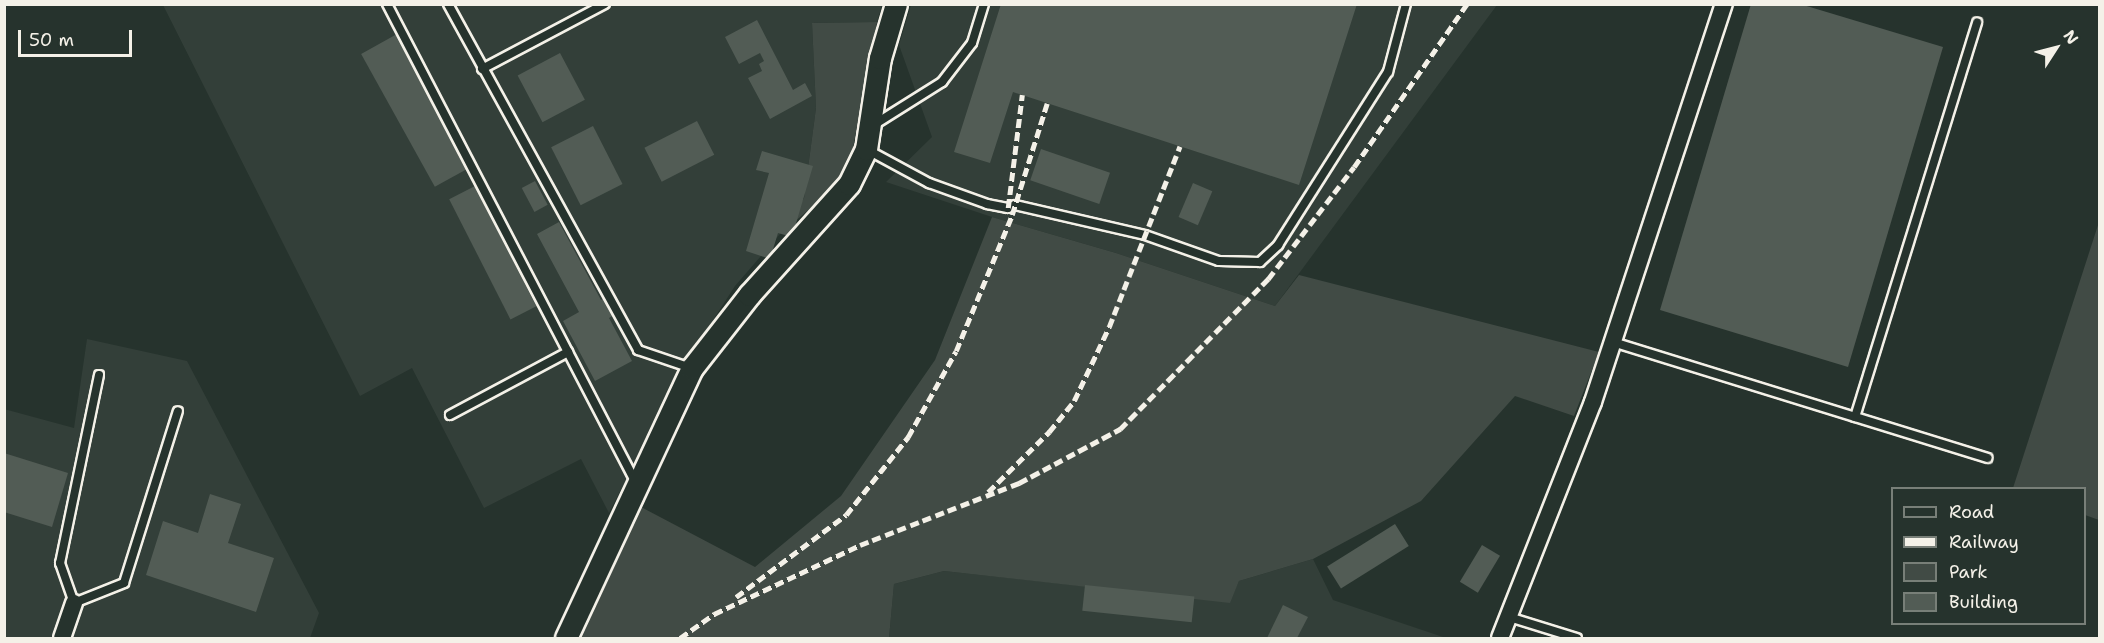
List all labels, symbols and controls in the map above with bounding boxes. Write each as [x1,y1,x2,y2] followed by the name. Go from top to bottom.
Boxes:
[21,18,135,56] scale bar
[2026,18,2086,78] north arrow
[2059,26,2083,48] text: N
[29,28,74,52] text: 50 m
[1891,487,2086,625] legend
[1949,500,1994,524] text: Road
[1949,530,2019,554] text: Railway
[1949,560,1988,584] text: Park
[1949,590,2018,614] text: Building

